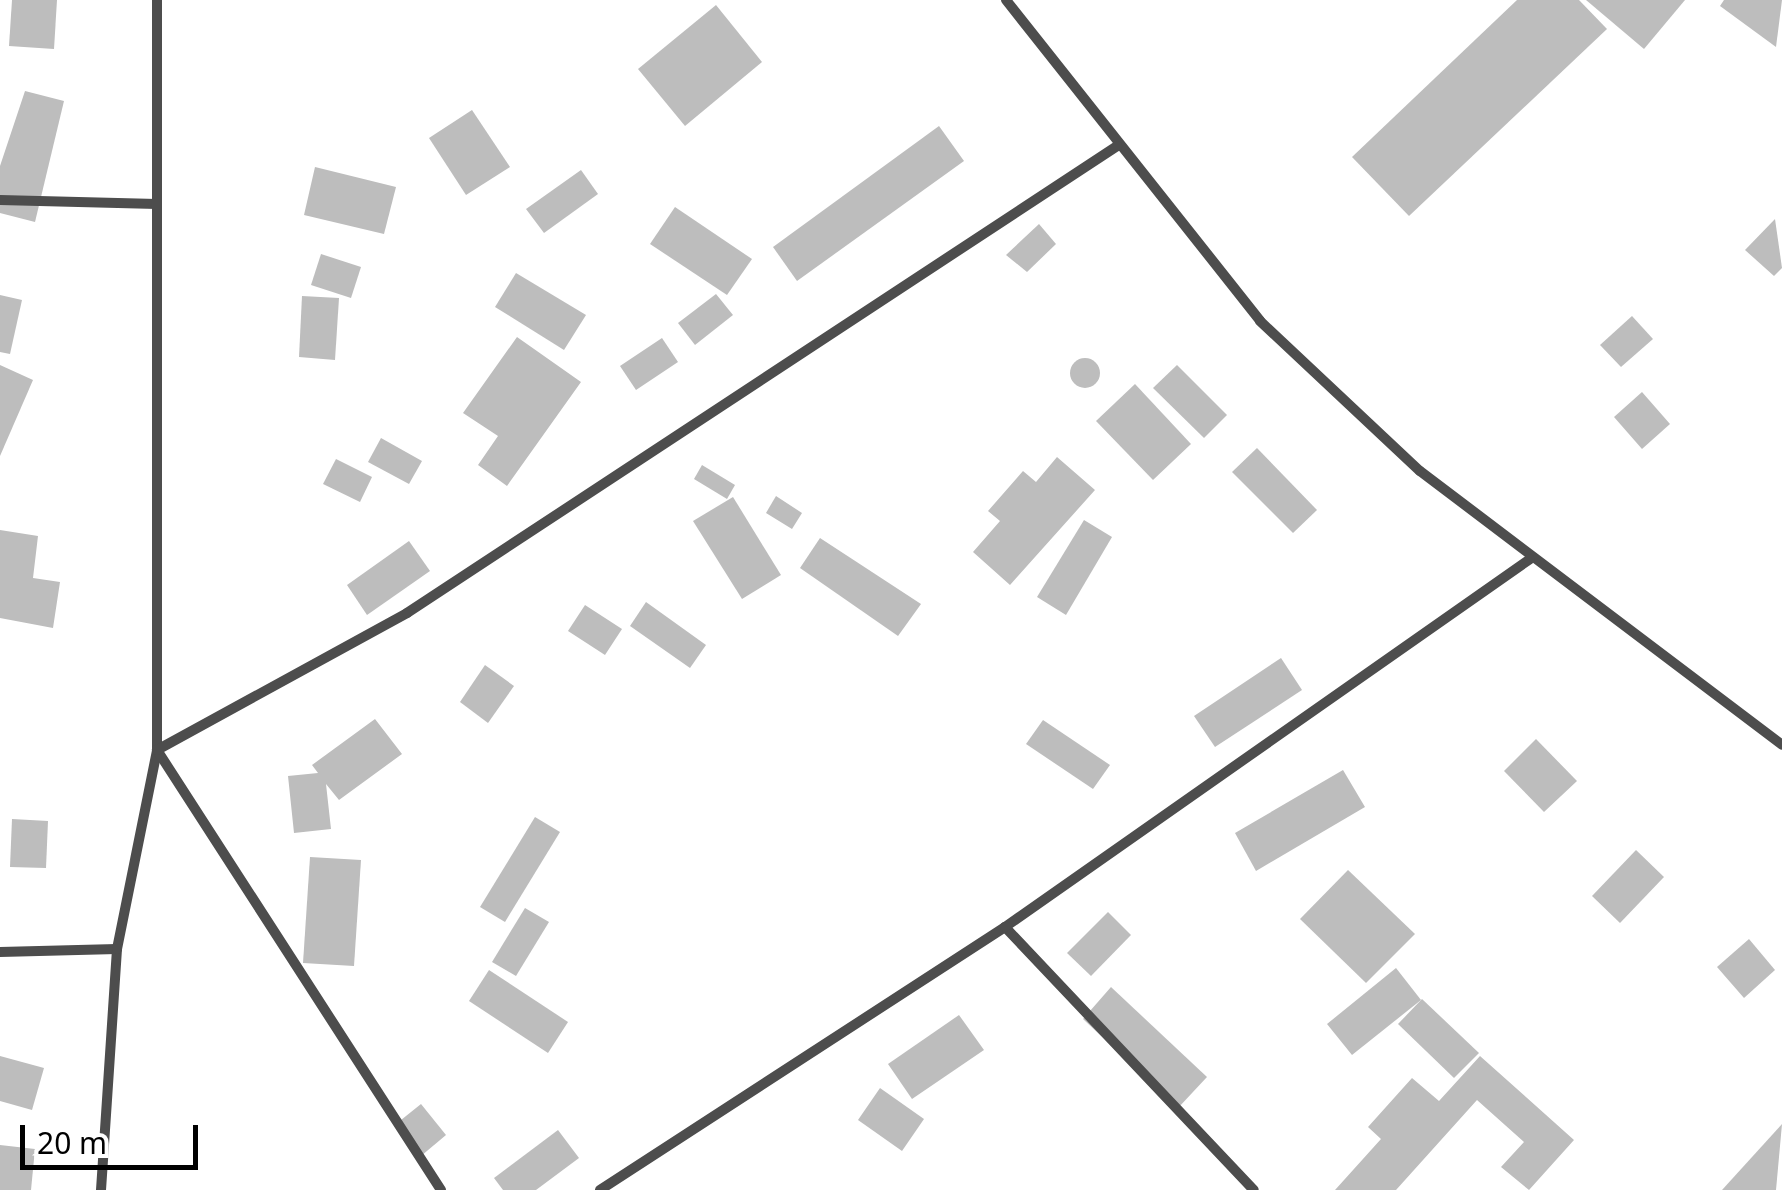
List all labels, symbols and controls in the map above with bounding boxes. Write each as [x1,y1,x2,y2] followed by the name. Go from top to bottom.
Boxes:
[25,1105,202,1167] scale bar
[37,1122,107,1163] text: 20 m

